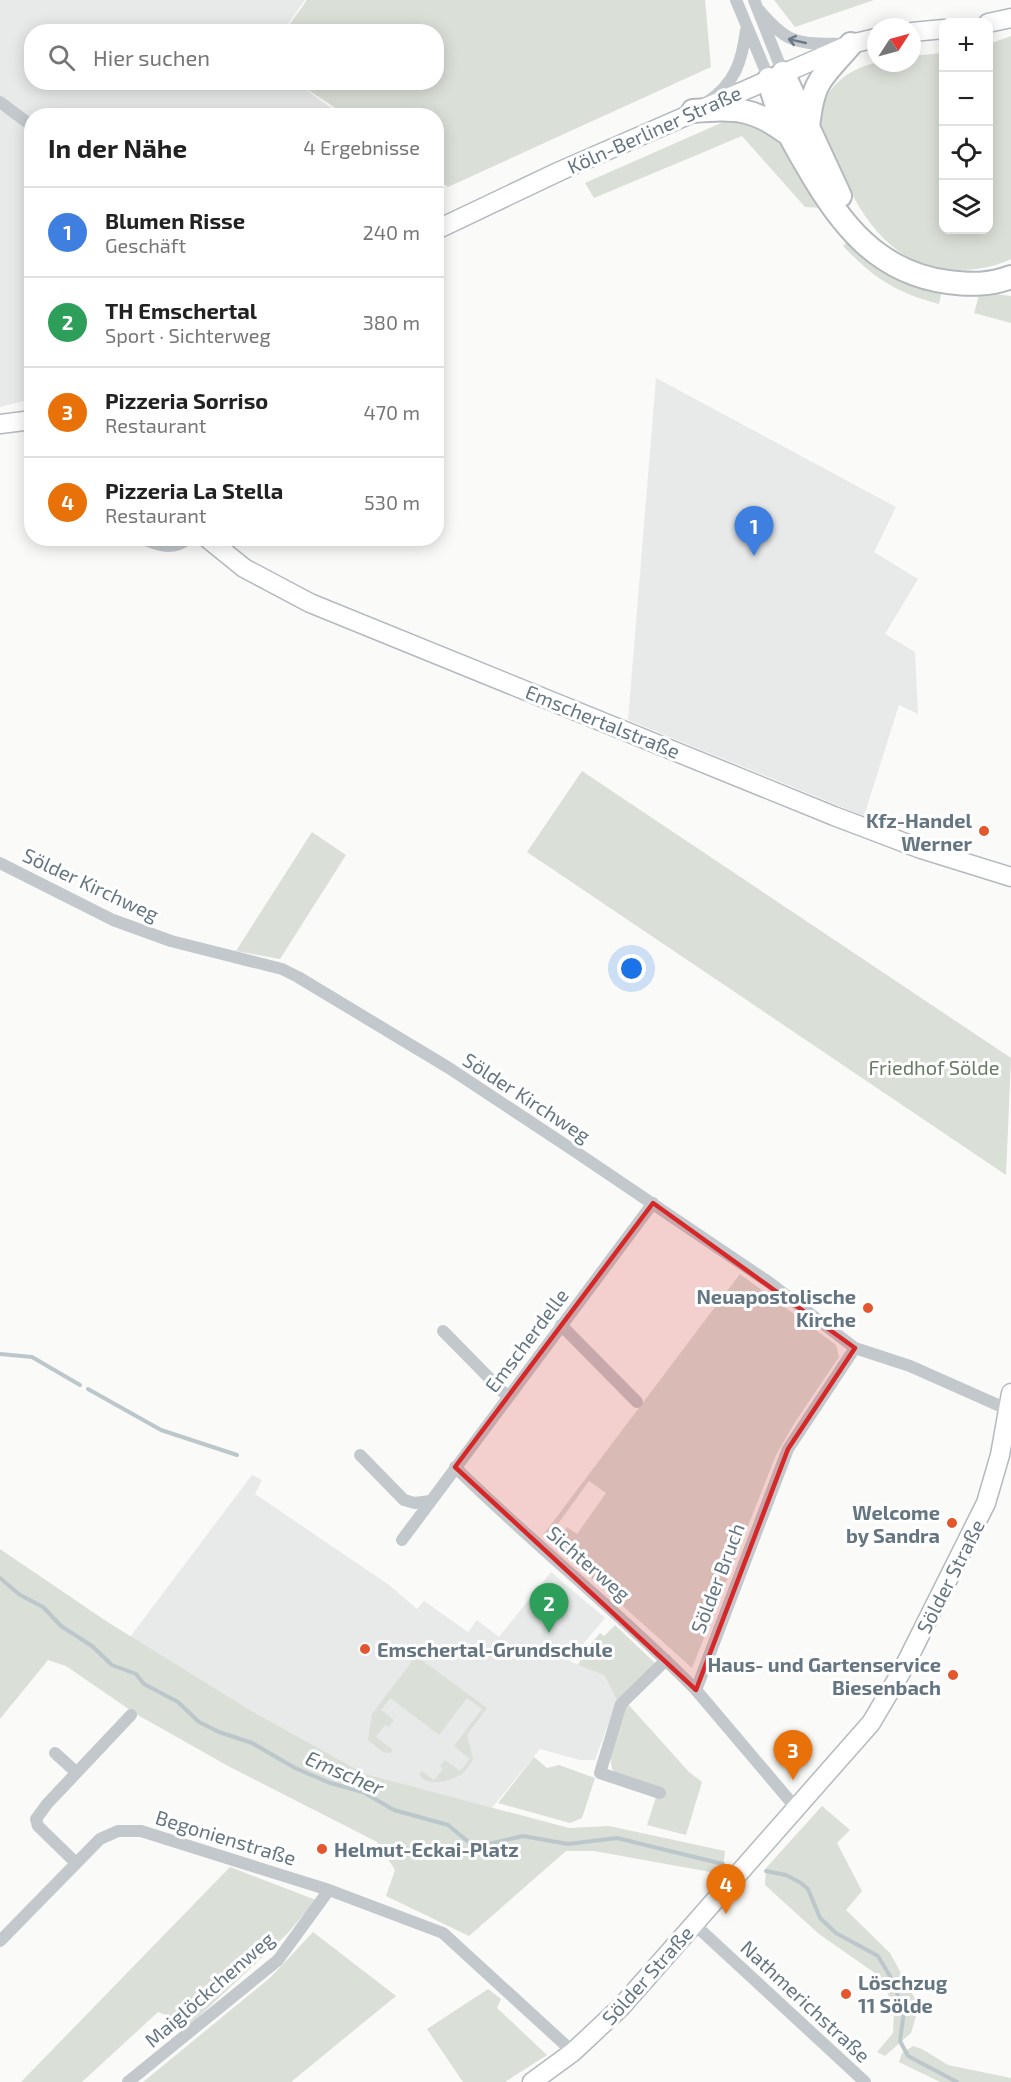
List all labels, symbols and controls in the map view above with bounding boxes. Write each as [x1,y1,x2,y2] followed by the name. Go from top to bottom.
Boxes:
[867,18,921,72] north arrow
[939,18,993,234] map controls
[939,18,993,72] button: +
[24,24,444,90] search box
[788,35,808,46] one-way arrow
[45,41,78,74] icon: search
[93,44,210,70] text: Hier suchen
[939,72,993,126] button: −
[563,80,745,178] street label: Köln-Berliner Straße
[939,126,993,180] button: locate
[48,132,187,163] text: In der Nähe
[303,135,420,159] text: 4 Ergebnisse
[939,180,993,234] button: layers
[105,207,245,233] text: Blumen Risse
[63,220,72,244] text: 1
[362,220,420,244] text: 240 m
[105,233,186,257] text: Geschäft
[105,297,257,323] text: TH Emschertal
[62,310,73,334] text: 2
[363,310,420,334] text: 380 m
[105,323,271,347] text: Sport · Sichterweg
[105,387,268,413] text: Pizzeria Sorriso
[62,400,73,424] text: 3
[363,400,420,424] text: 470 m
[105,413,206,437] text: Restaurant
[105,477,283,503] text: Pizzeria La Stella
[61,490,74,514] text: 4
[364,490,420,514] text: 530 m
[105,503,206,527] text: Restaurant
[734,506,774,556] pin: 1
[522,679,684,763] street label: Emschertalstraße
[866,808,972,855] place label: Kfz-Handel Werner
[977,824,991,838] marker: Kfz-Handel Werner
[19,842,163,926] street label: Sölder Kirchweg
[617,954,646,983] your location
[459,1047,595,1147] street label: Sölder Kirchweg
[869,1055,999,1079] park label: Friedhof Sölde
[479,1283,573,1397] street label: Emscherdelle
[696,1284,856,1331] place label: Neuapostolische Kirche
[861,1301,875,1315] marker: Neuapostolische Kirche
[846,1500,940,1548] place label: Welcome by Sandra
[911,1515,989,1637] street label: Sölder Straße
[945,1516,959,1530] marker: Welcome by Sandra
[543,1520,635,1606] street label: Sichterweg
[685,1520,749,1636] street label: Sölder Bruch
[530,1584,568,1633] pin: 2
[377,1637,613,1661] place label: Emschertal-Grundschule
[358,1642,372,1656] marker: Emschertal-Grundschule
[708,1652,941,1699] place label: Haus- und Gartenservice Biesenbach
[946,1668,960,1682] marker: Haus- und Gartenservice Biesenbach
[774,1730,812,1780] pin: 3
[302,1744,388,1800] water label: Emscher
[153,1804,299,1870] street label: Begonienstraße
[334,1837,519,1861] place label: Helmut-Eckai-Platz
[315,1842,329,1856] marker: Helmut-Eckai-Platz
[706,1864,746,1914] pin: 4
[596,1921,698,2029] street label: Sölder Straße
[139,1926,279,2052] street label: Maiglöckchenweg
[736,1935,876,2067] street label: Nathmerichstraße
[858,1970,948,2017] place label: Löschzug 11 Sölde
[839,1987,853,2001] marker: Löschzug 11 Sölde

